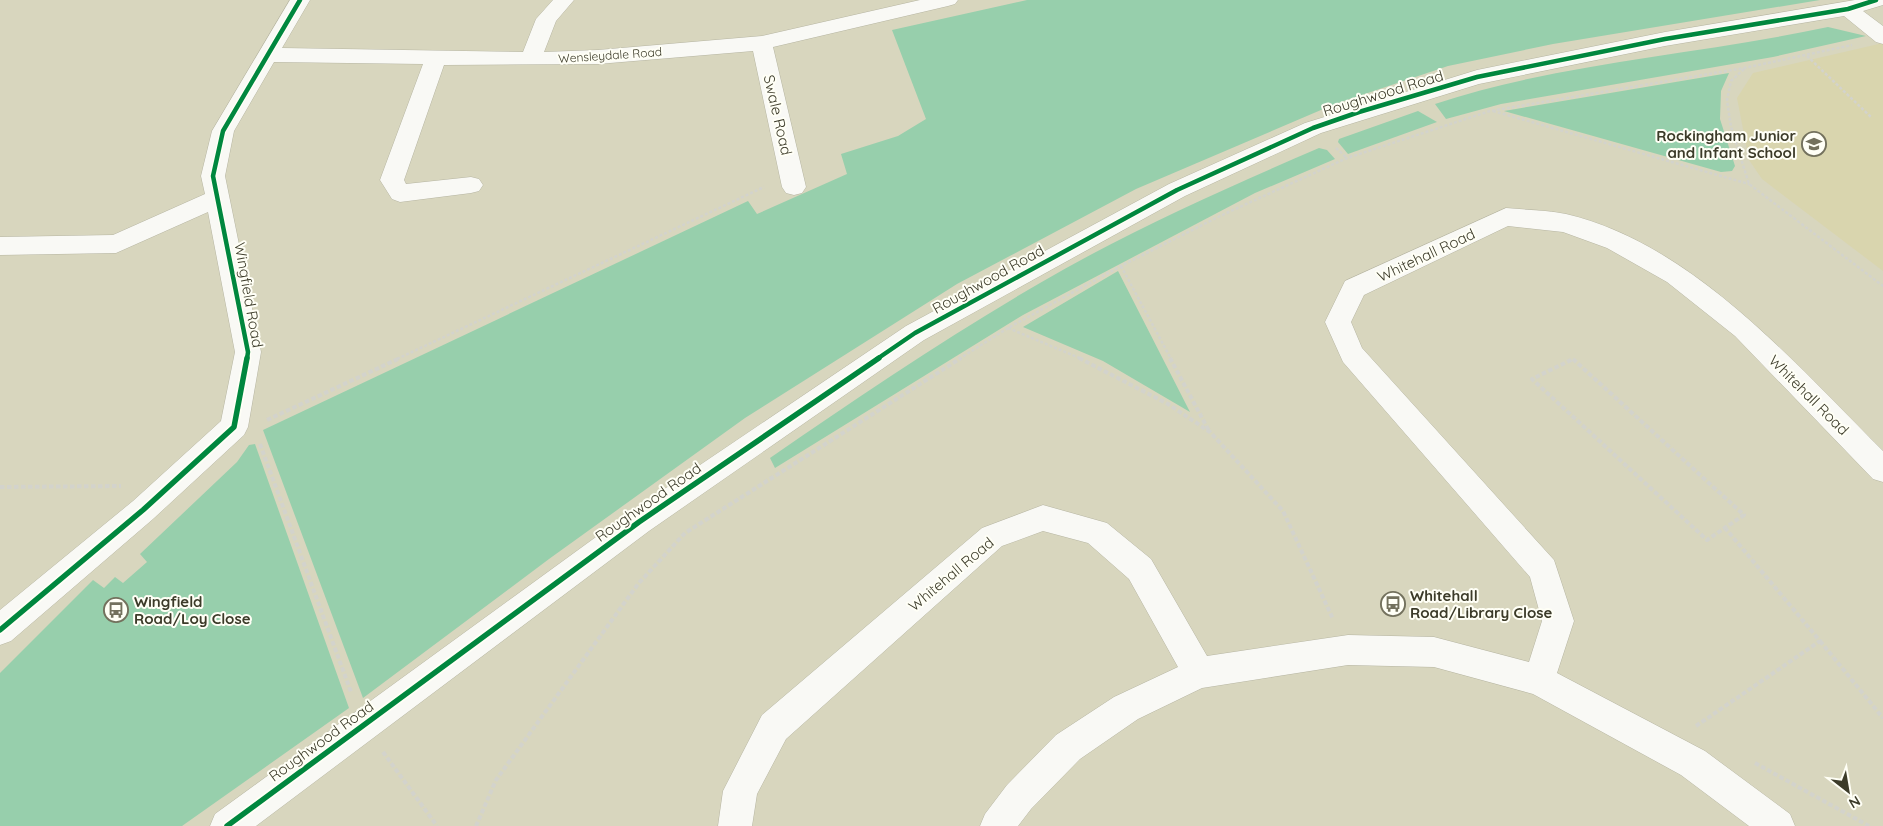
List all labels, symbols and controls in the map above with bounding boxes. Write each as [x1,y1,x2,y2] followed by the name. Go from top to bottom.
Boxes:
[558,44,662,66] street label: Wensleydale Road
[1320,66,1446,120] street label: Roughwood Road
[760,73,796,157] street label: Swale Road
[1656,126,1796,162] place label: Rockingham Junior and Infant School
[1801,131,1827,157] school or university icon: Rockingham Junior and Infant School
[1374,224,1478,286] street label: Whitehall Road
[929,240,1047,318] street label: Roughwood Road
[230,241,268,349] street label: Wingfield Road
[1765,351,1853,439] street label: Whitehall Road
[591,458,705,546] street label: Roughwood Road
[904,533,998,615] street label: Whitehall Road
[1410,586,1553,622] place label: Whitehall Road/Library Close
[1380,591,1406,617] bus stop icon: Whitehall Road/Library Close
[134,592,251,628] place label: Wingfield Road/Loy Close
[103,597,129,623] bus stop icon: Wingfield Road/Loy Close
[265,697,377,785] street label: Roughwood Road
[1823,766,1873,816] north arrow
[1846,792,1864,813] text: N

